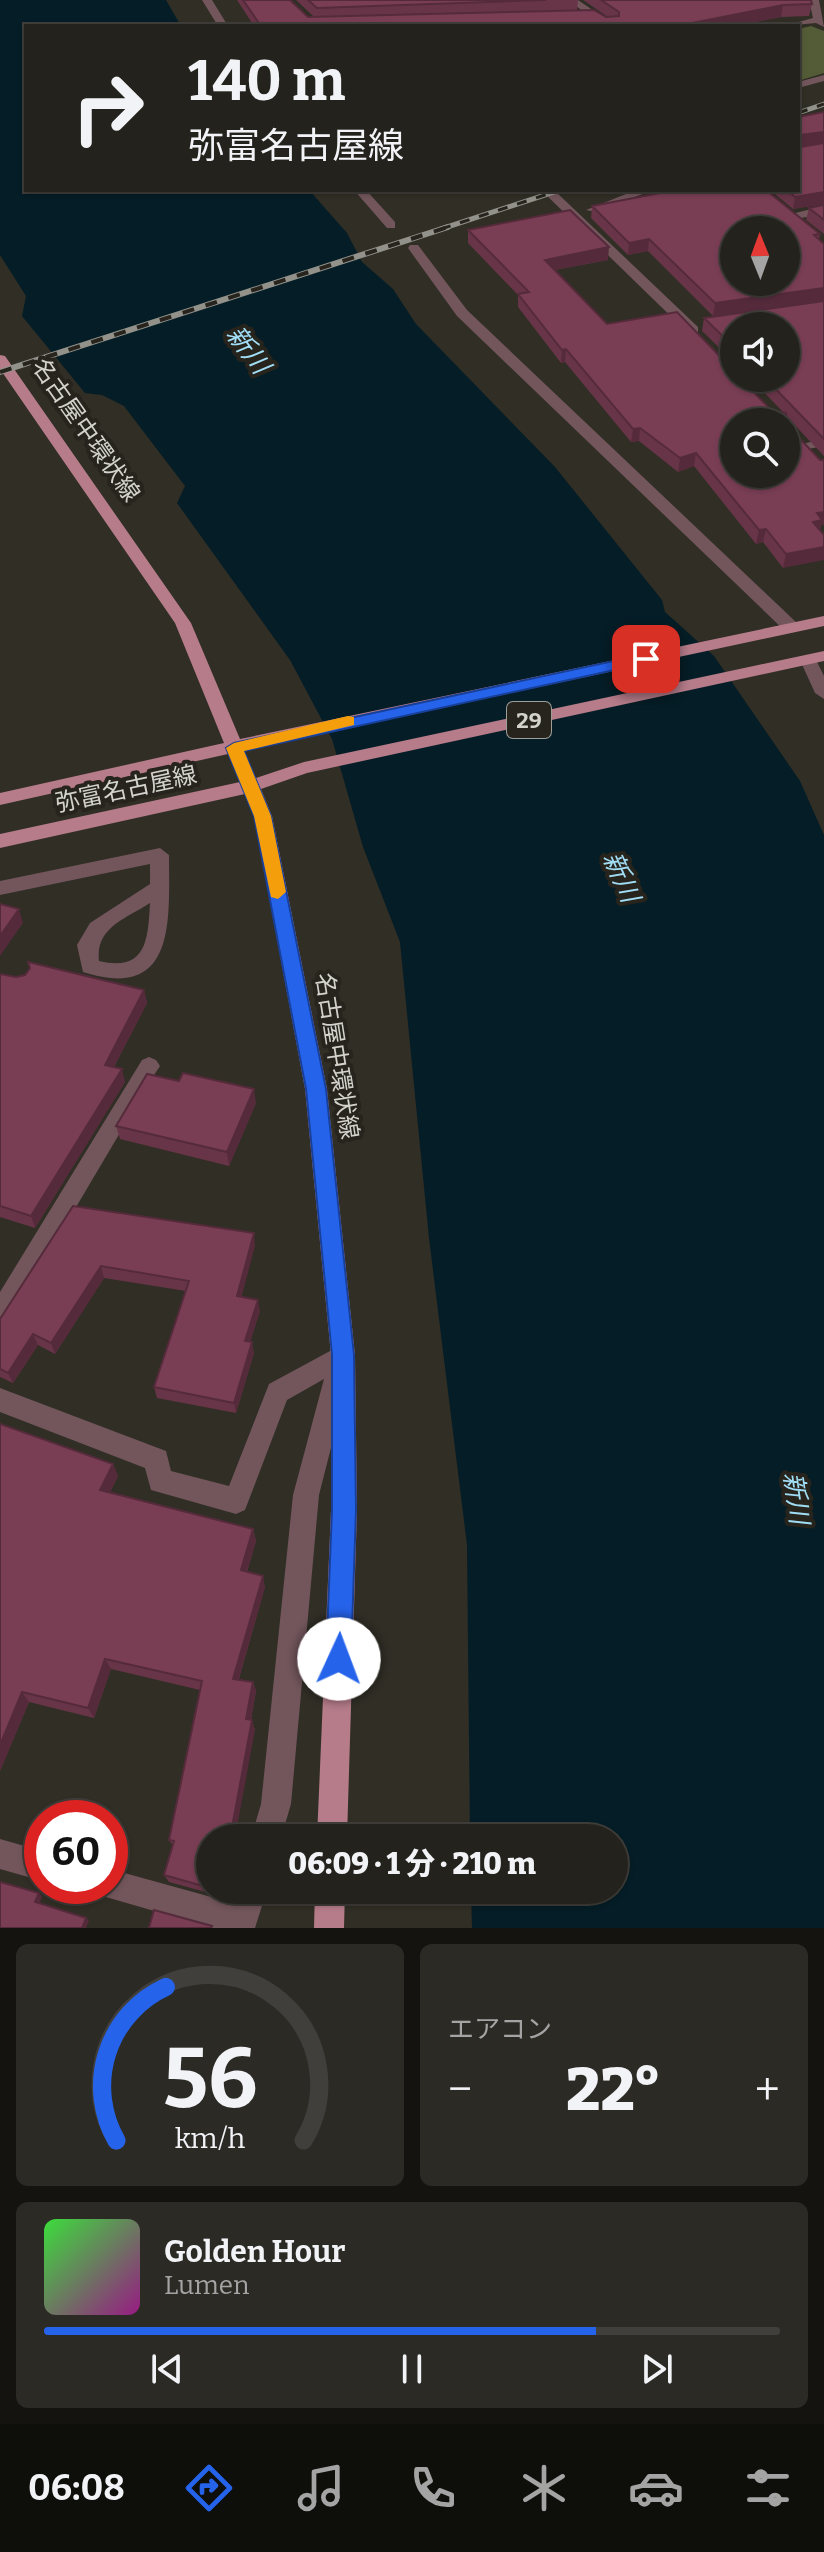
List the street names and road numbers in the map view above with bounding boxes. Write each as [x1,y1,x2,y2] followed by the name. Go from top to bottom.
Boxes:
[26,353,146,507] street label: 名古屋中環状線
[507,702,551,738] road number: 29
[53,760,199,818] street label: 弥富名古屋線
[310,971,364,1141] street label: 名古屋中環状線

